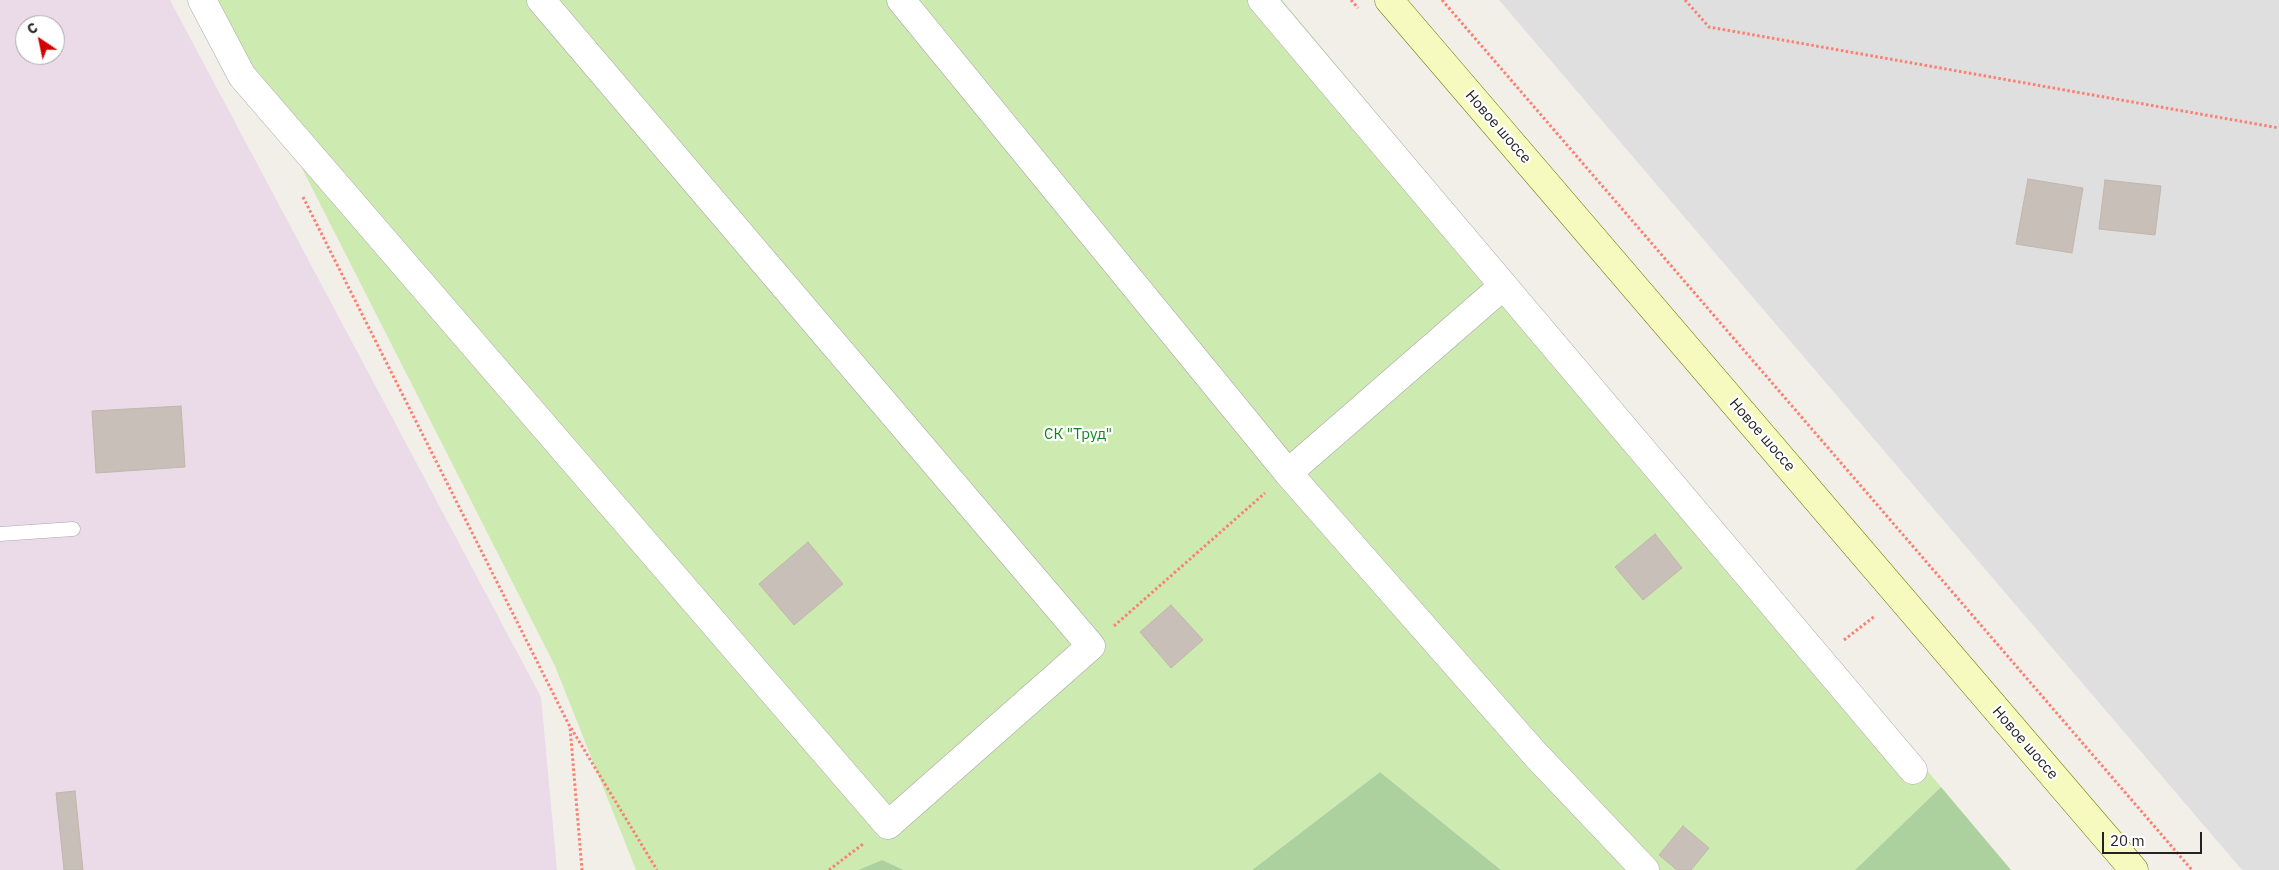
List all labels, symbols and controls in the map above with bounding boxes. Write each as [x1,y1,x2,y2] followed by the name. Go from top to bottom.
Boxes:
[15,15,65,65] north arrow
[23,18,41,38] text: С
[1461,87,1535,167] street label: Новое шоссе
[1725,395,1799,475] street label: Новое шоссе
[1044,426,1112,444] park label: СК "Труд"
[1988,703,2062,783] street label: Новое шоссе
[2104,822,2204,854] scale bar
[2110,831,2145,850] text: 20 m

